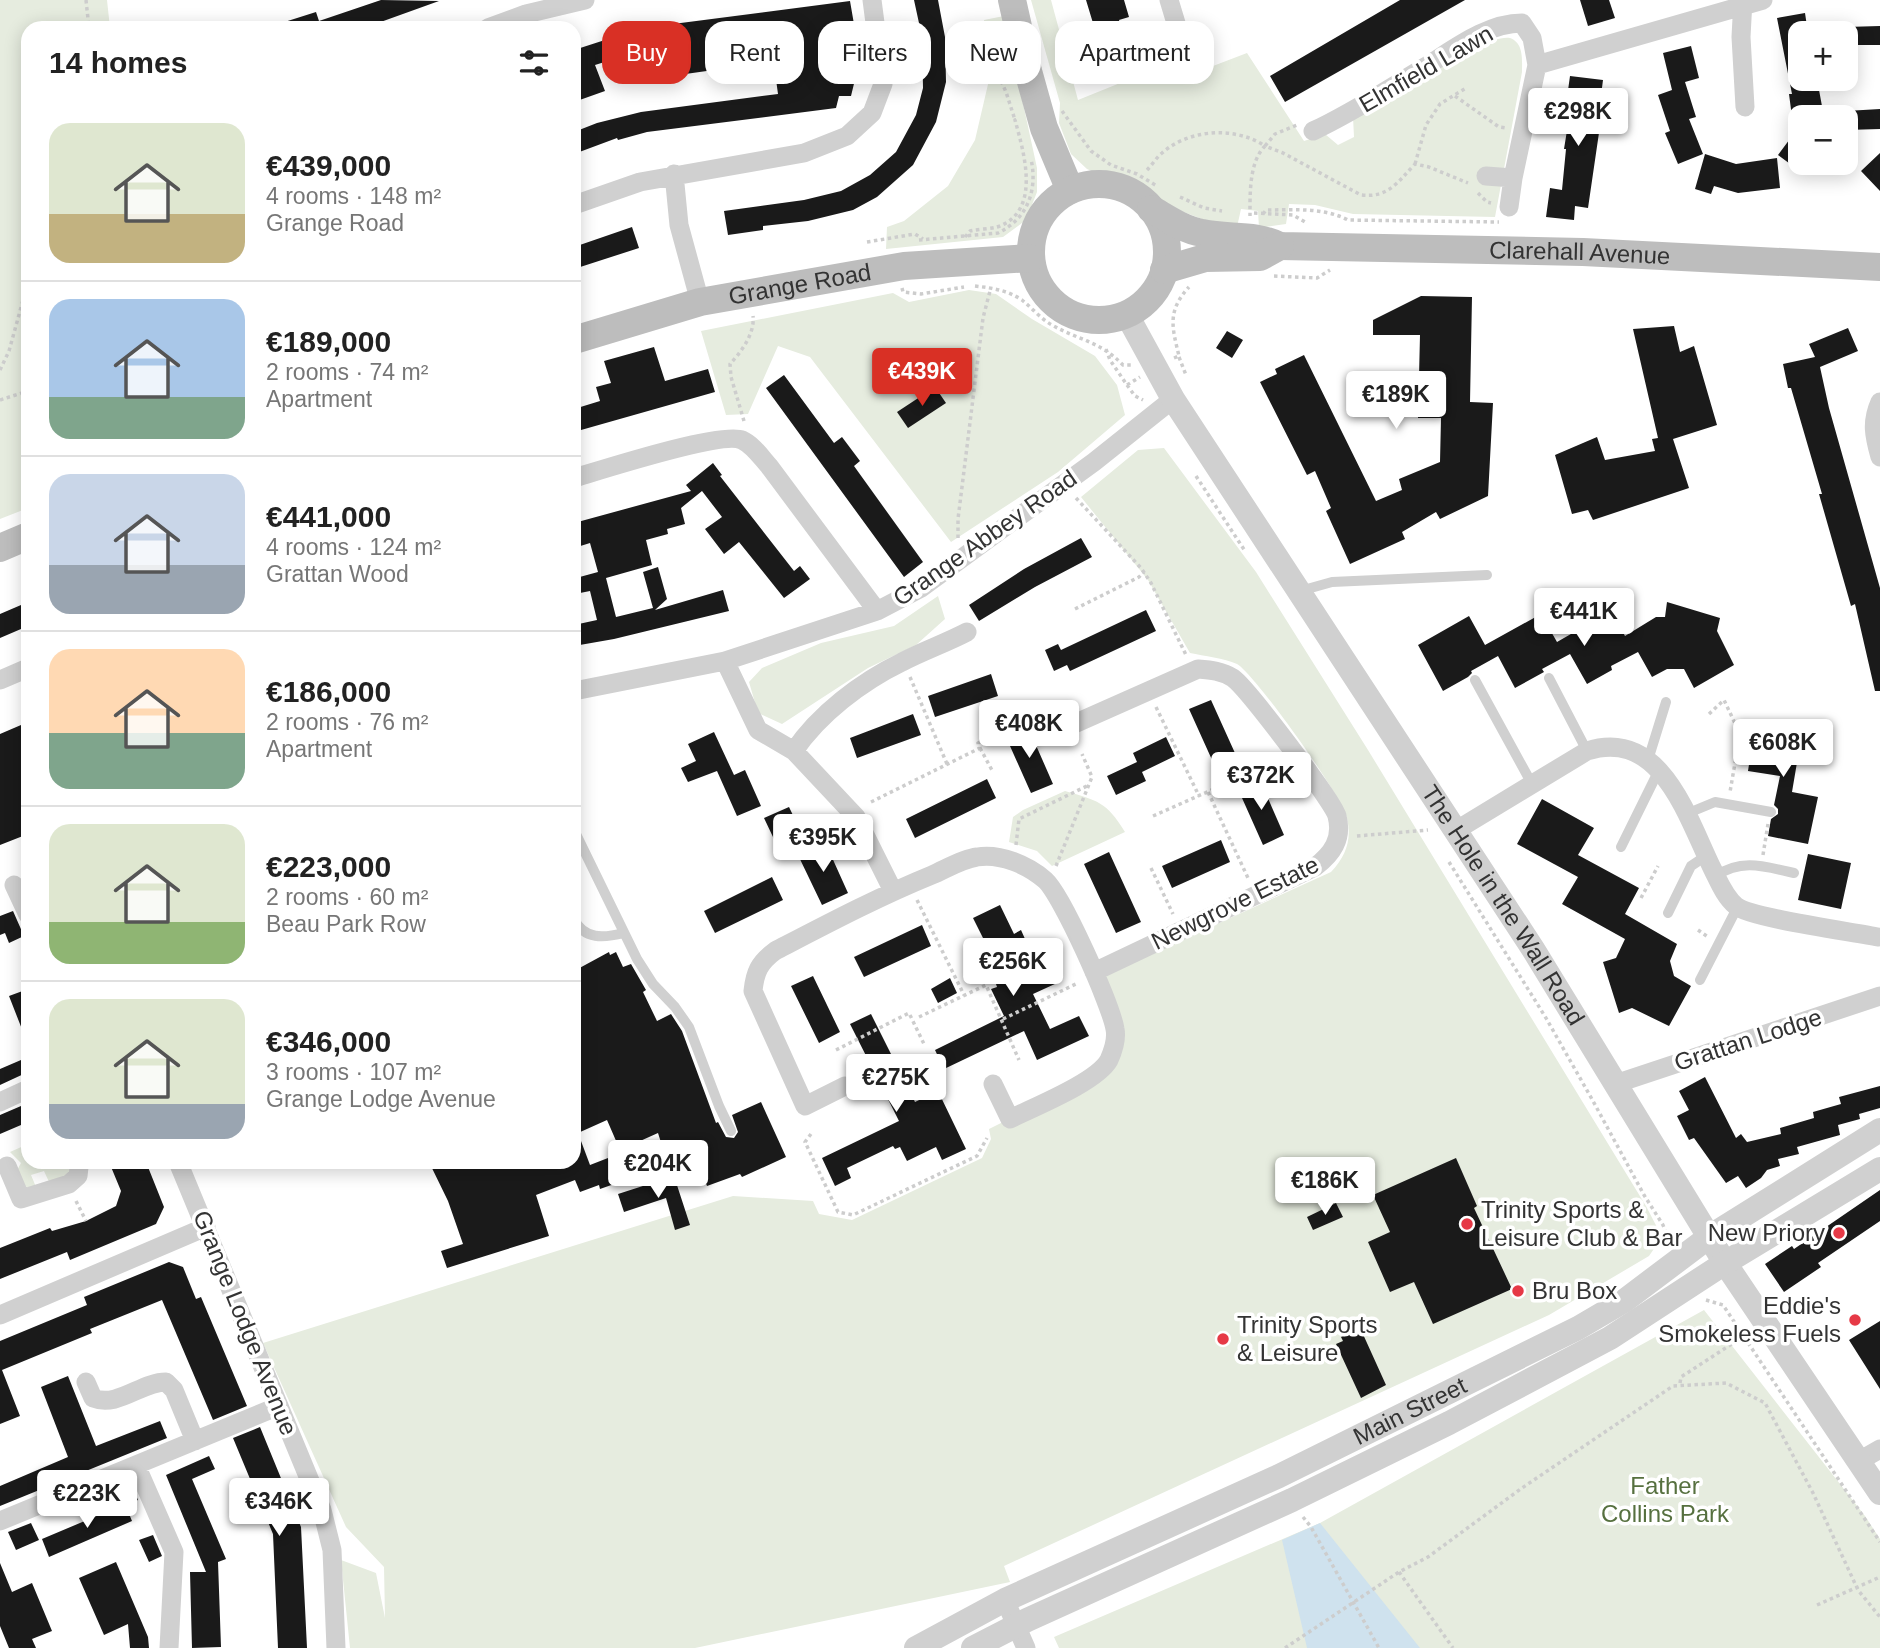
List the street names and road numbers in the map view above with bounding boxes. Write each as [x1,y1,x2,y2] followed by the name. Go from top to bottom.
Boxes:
[1354,20,1497,118] street label: Elmfield Lawn
[1489,236,1671,269] street label: Clarehall Avenue
[726,258,873,310] street label: Grange Road
[888,464,1082,611] street label: Grange Abbey Road
[1417,780,1590,1030] street label: The Hole in the Wall Road
[1147,850,1323,955] street label: Newgrove Estate
[1671,1003,1825,1076] street label: Grattan Lodge
[188,1207,303,1439] street label: Grange Lodge Avenue
[1349,1371,1471,1450] street label: Main Street

